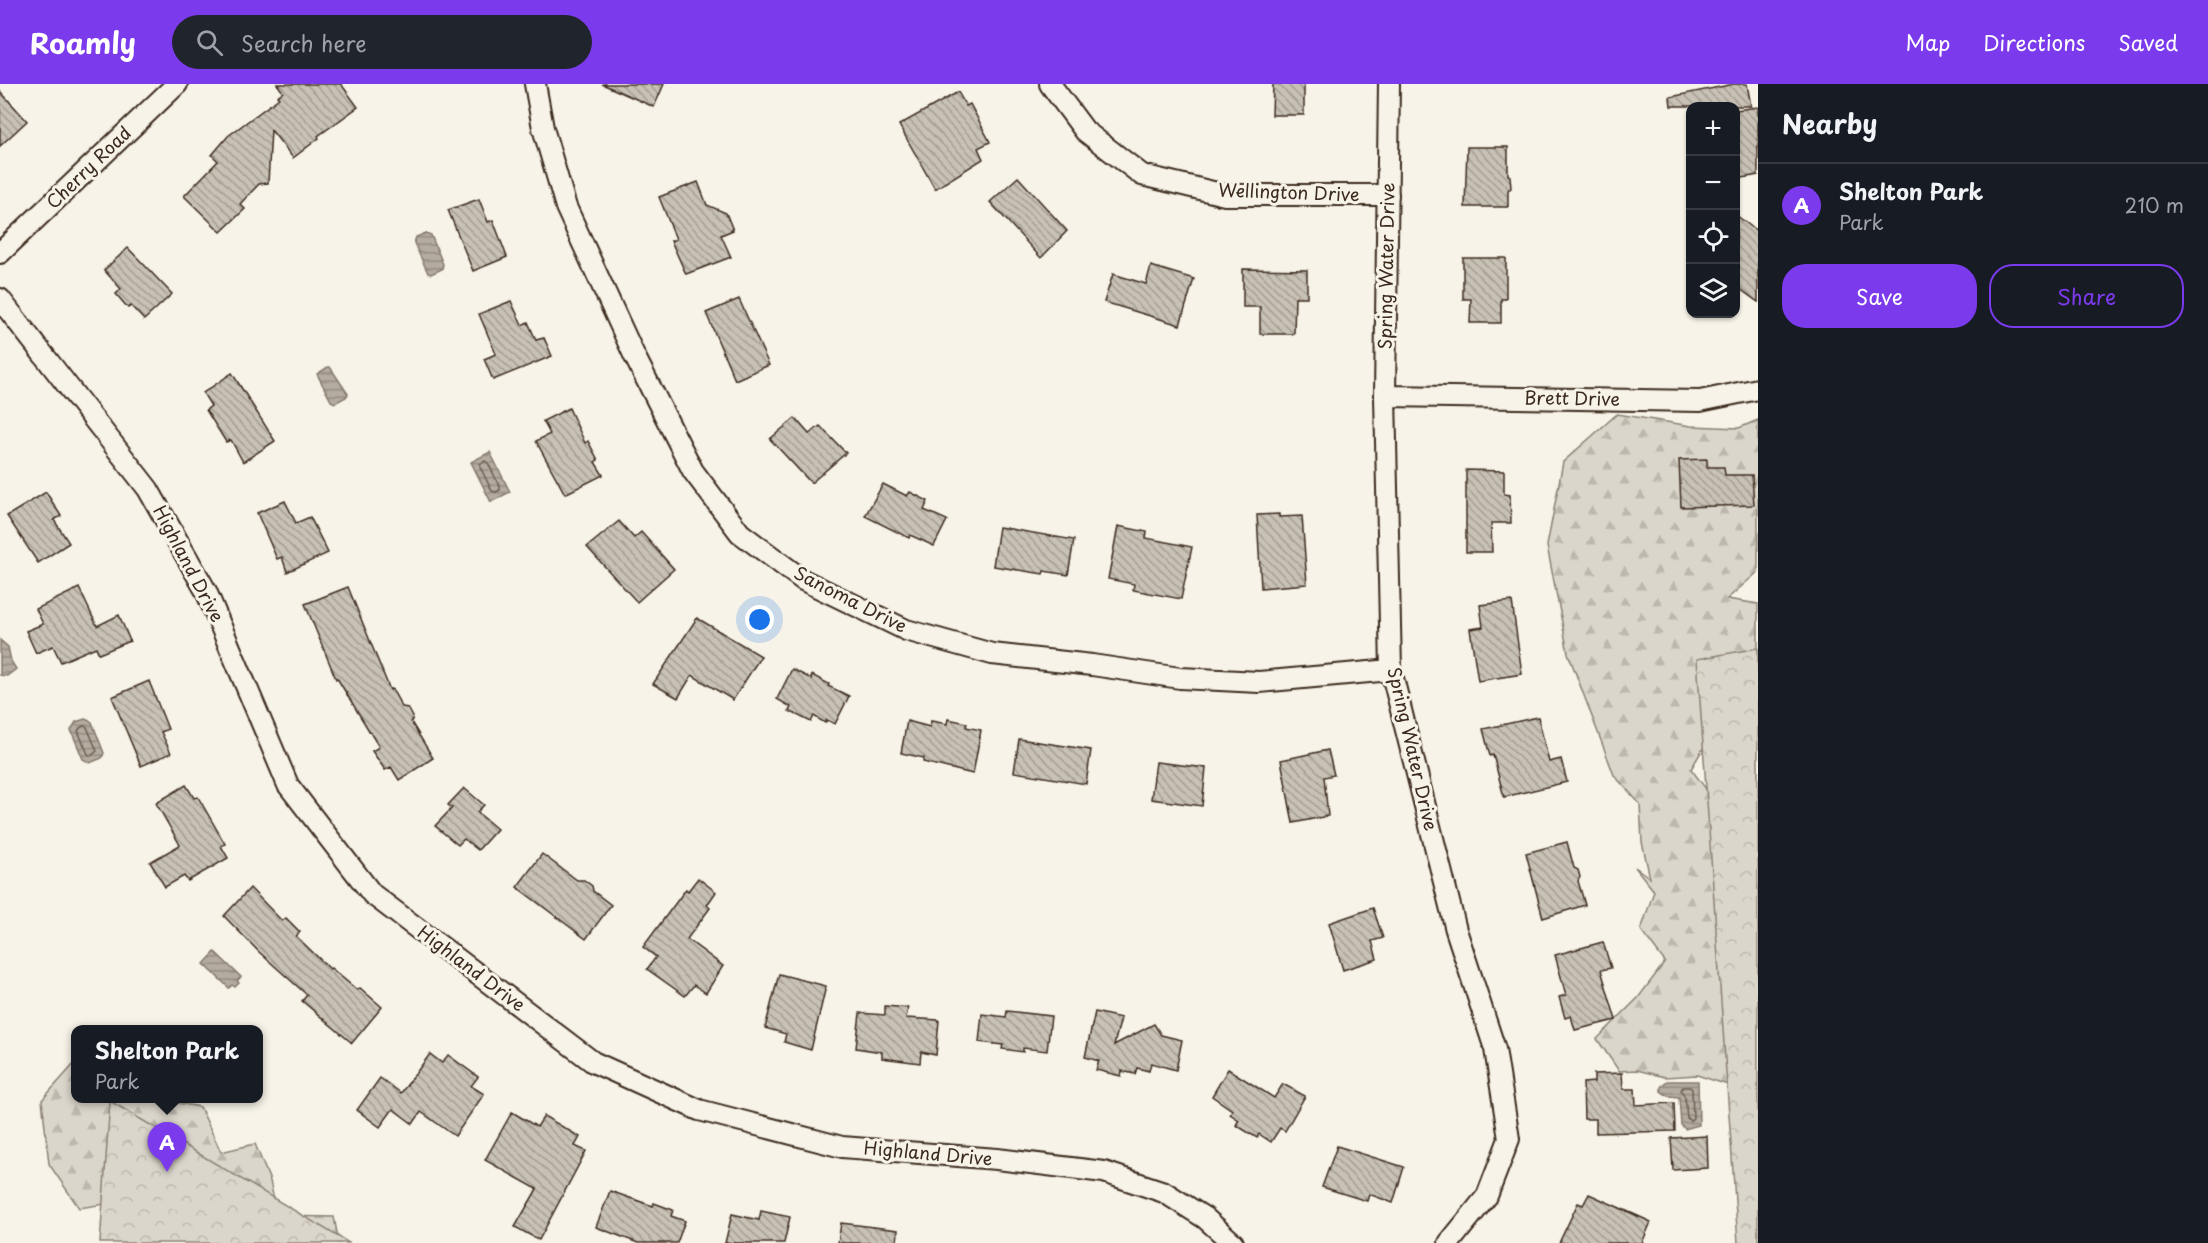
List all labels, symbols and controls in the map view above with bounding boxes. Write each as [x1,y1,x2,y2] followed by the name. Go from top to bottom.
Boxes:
[172,15,592,69] search box
[30,21,136,64] text: Roamly
[193,26,226,59] icon: search
[241,26,367,59] text: Search here
[1905,26,1950,58] text: Map
[1983,26,2085,58] text: Directions
[2118,26,2178,58] text: Saved
[1686,102,1740,318] map controls
[1686,102,1740,156] button: +
[1782,104,1877,143] text: Nearby
[39,119,137,215] street label: Cherry Road
[1686,156,1740,210] button: −
[1839,174,1983,207] text: Shelton Park
[1218,176,1360,207] street label: Wellington Drive
[1371,182,1400,350] street label: Spring Water Drive
[1794,190,1809,220] text: A
[2125,190,2184,220] text: 210 m
[1839,207,1884,237] text: Park
[1686,210,1740,264] button: locate
[1686,264,1740,318] button: layers
[1782,264,1977,328] button: Save
[1989,264,2184,328] button: Share
[1524,383,1620,412] street label: Brett Drive
[147,500,232,627] street label: Highland Drive
[789,559,912,639] street label: Sanoma Drive
[745,605,774,634] your location
[1382,664,1445,833] street label: Spring Water Drive
[412,918,532,1017] street label: Highland Drive
[71,1025,263,1103] popup
[95,1033,239,1066] text: Shelton Park
[95,1066,140,1096] text: Park
[148,1122,186,1172] pin: A
[863,1133,994,1172] street label: Highland Drive

